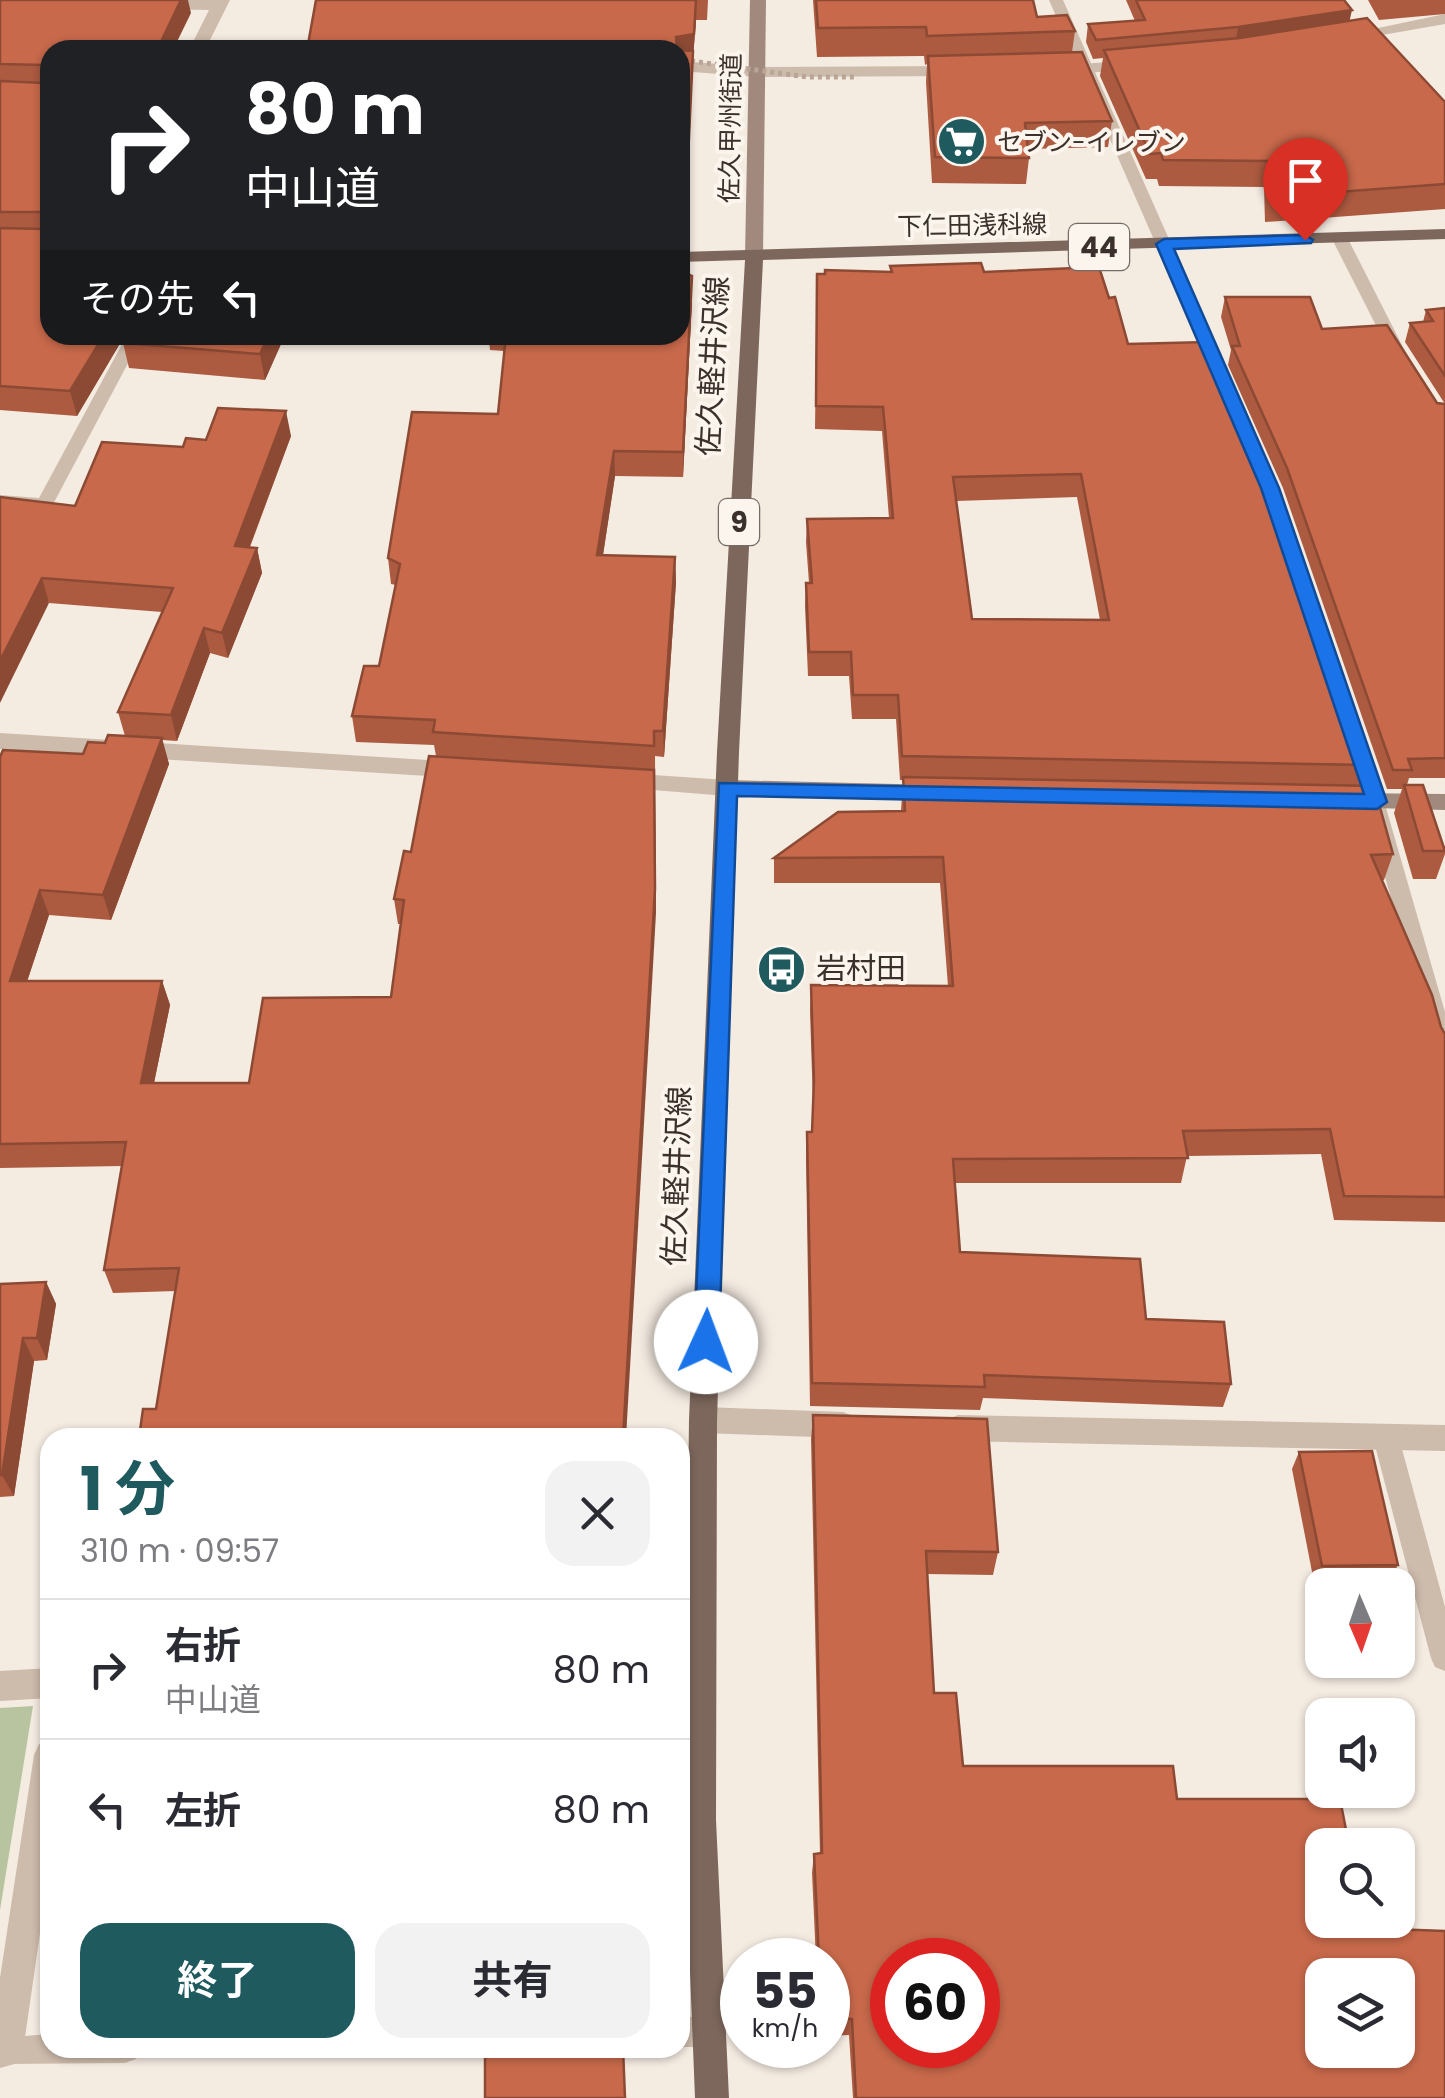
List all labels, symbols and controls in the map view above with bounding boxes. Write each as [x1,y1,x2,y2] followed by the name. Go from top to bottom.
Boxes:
[712,53,749,203] street label: 佐久甲州街道
[245,60,425,159] text: 80 m
[80,80,210,210] icon: right
[936,116,988,168] supermarket icon: セブン-イレブン
[997,125,1186,160] place label: セブン-イレブン
[1263,138,1348,241] pin
[1278,153,1333,208] icon: arrive
[245,157,380,220] text: 中山道
[897,207,1047,244] street label: 下仁田浅科線
[1069,224,1129,270] road number: 44
[214,270,269,325] icon: left
[80,272,194,325] text: その先
[686,275,739,457] street label: 佐久軽井沢線
[719,499,759,545] road number: 9
[755,943,807,995] bus stop icon: 岩村田
[816,947,906,990] place label: 岩村田
[652,1085,701,1267] street label: 佐久軽井沢線
[654,1290,758,1394] position arrow
[80,1447,175,1531] text: 1 分
[545,1461,650,1566] button: close
[80,1528,279,1573] text: 310 m · 09:57
[1305,1568,1415,1678] north arrow
[1305,1568,1415,2068] map controls
[165,1619,241,1672] text: 右折
[80,1642,135,1697] icon: right
[553,1643,650,1696] text: 80 m
[165,1677,261,1722] text: 中山道
[1305,1698,1415,1808] button: sound
[80,1782,135,1837] icon: left
[553,1783,650,1836] text: 80 m
[165,1784,241,1837] text: 左折
[1305,1828,1415,1938] button: search
[80,1923,355,2038] button: 終了
[375,1923,650,2038] button: 共有
[870,1938,1000,2068] speed limit sign: 60
[753,1955,818,2026] text: 55
[1305,1958,1415,2068] button: layers
[752,2011,818,2046] text: km/h

